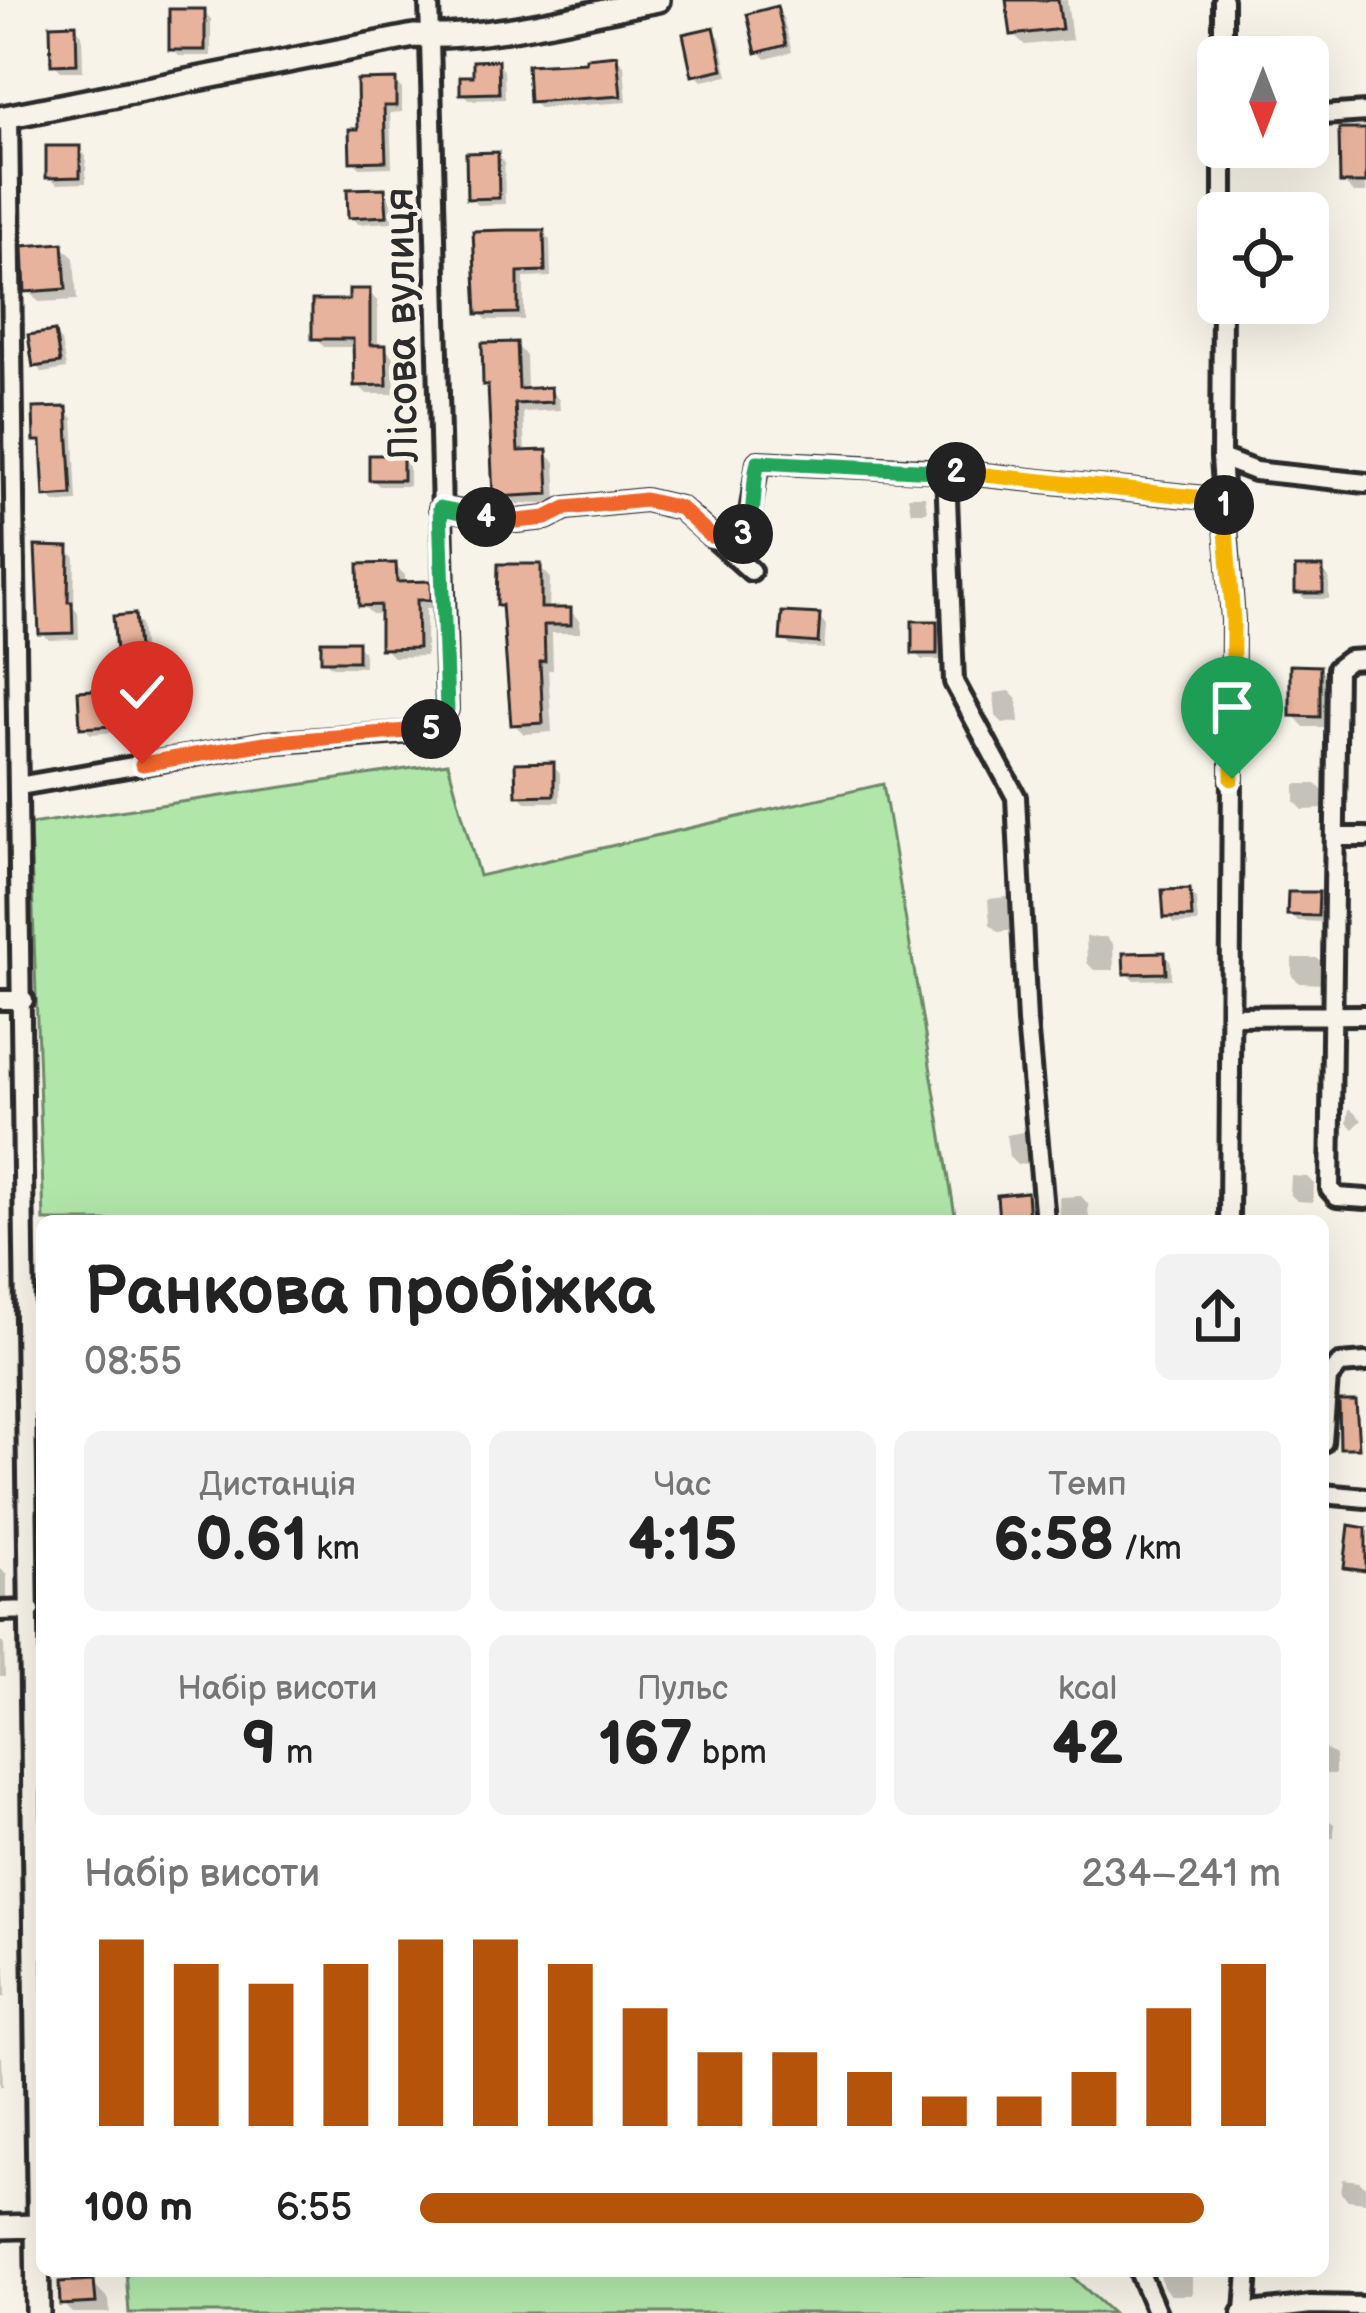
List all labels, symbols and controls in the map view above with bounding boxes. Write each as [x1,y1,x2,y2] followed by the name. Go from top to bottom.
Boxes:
[1197,36,1329,168] north arrow
[1197,36,1329,324] map controls
[375,187,430,464] street label: Лісова вулиця
[1197,192,1329,324] button: locate
[926,442,986,502] pin: 2
[946,452,966,492] text: 2
[1194,475,1254,535] pin: 1
[1217,485,1231,525] text: 1
[456,487,516,547] pin: 4
[476,497,496,537] text: 4
[713,504,773,564] pin: 3
[733,514,753,554] text: 3
[91,641,193,764] pin
[1181,656,1283,779] pin
[109,659,175,725] icon: check
[1199,674,1265,740] icon: arrive
[401,699,461,759] pin: 5
[421,709,441,749] text: 5
[84,1254,655,1333] text: Ранкова пробіжка
[1155,1254,1281,1380] button: share
[84,1339,182,1386] text: 08:55
[199,1465,356,1505] text: Дистанція
[654,1465,711,1505] text: Час
[1048,1465,1127,1505] text: Темп
[195,1505,307,1577] text: 0.61
[628,1505,737,1577] text: 4:15
[993,1505,1115,1577] text: 6:58
[307,1529,360,1569] text: km
[1115,1529,1182,1569] text: /km
[178,1669,377,1709] text: Набір висоти
[637,1669,728,1709] text: Пульс
[1058,1669,1117,1709] text: kcal
[242,1709,277,1781] text: 9
[598,1709,693,1781] text: 167
[1052,1709,1123,1781] text: 42
[277,1733,313,1773] text: m
[693,1733,767,1773] text: bpm
[84,1851,320,1898] text: Набір висоти
[1081,1851,1281,1898] text: 234–241 m
[84,2185,193,2232] text: 100 m
[276,2185,352,2232] text: 6:55

